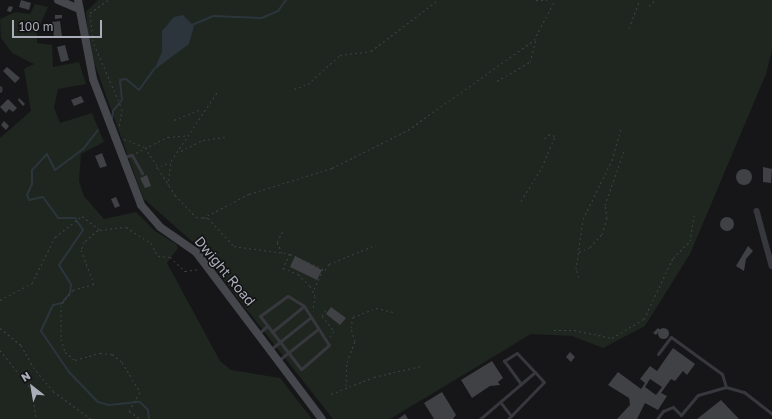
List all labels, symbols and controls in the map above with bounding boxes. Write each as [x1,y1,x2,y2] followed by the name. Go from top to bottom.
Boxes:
[14,12,104,38] scale bar
[19,19,53,34] text: 100 m
[191,233,259,309] street label: Dwight Road
[12,367,52,407] north arrow
[19,369,32,384] text: N

